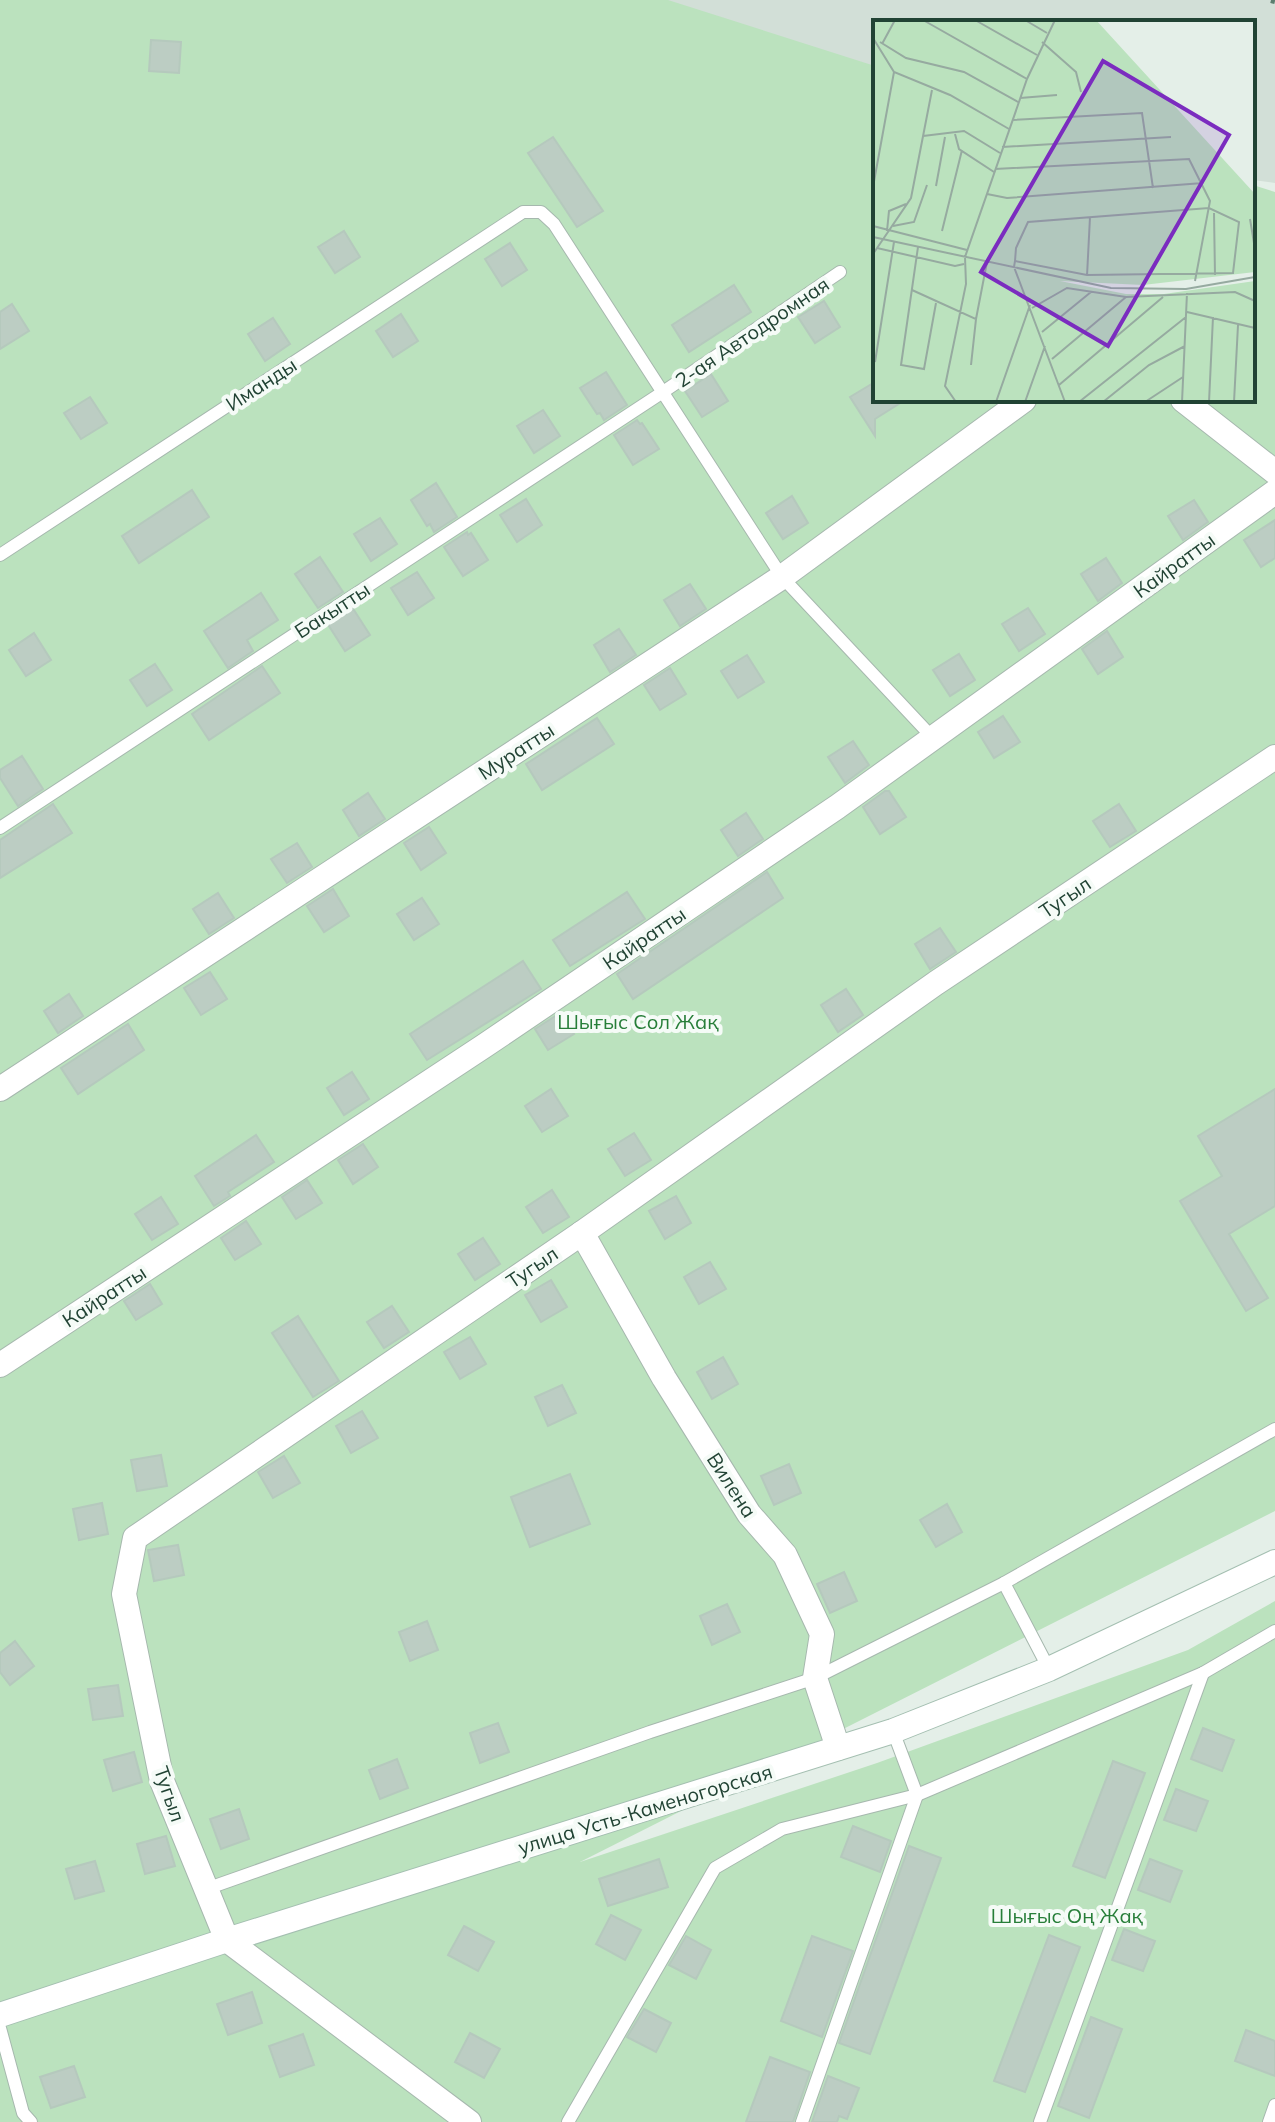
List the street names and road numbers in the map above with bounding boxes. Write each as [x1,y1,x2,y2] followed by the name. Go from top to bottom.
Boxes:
[670,271,834,393] street label: 2-ая Автодромная
[221,352,301,416] street label: Иманды
[1128,527,1220,603] street label: Кайратты
[290,576,374,644] street label: Бакытты
[473,717,559,785] street label: Муратты
[1034,871,1096,923] street label: Тугыл
[598,901,690,975] street label: Кайратты
[501,1241,563,1293] street label: Тугыл
[57,1260,151,1332] street label: Кайратты
[702,1448,762,1522] street label: Вилена
[515,1758,775,1860] street label: улица Усть-Каменогорская
[149,1763,191,1825] street label: Тугыл

